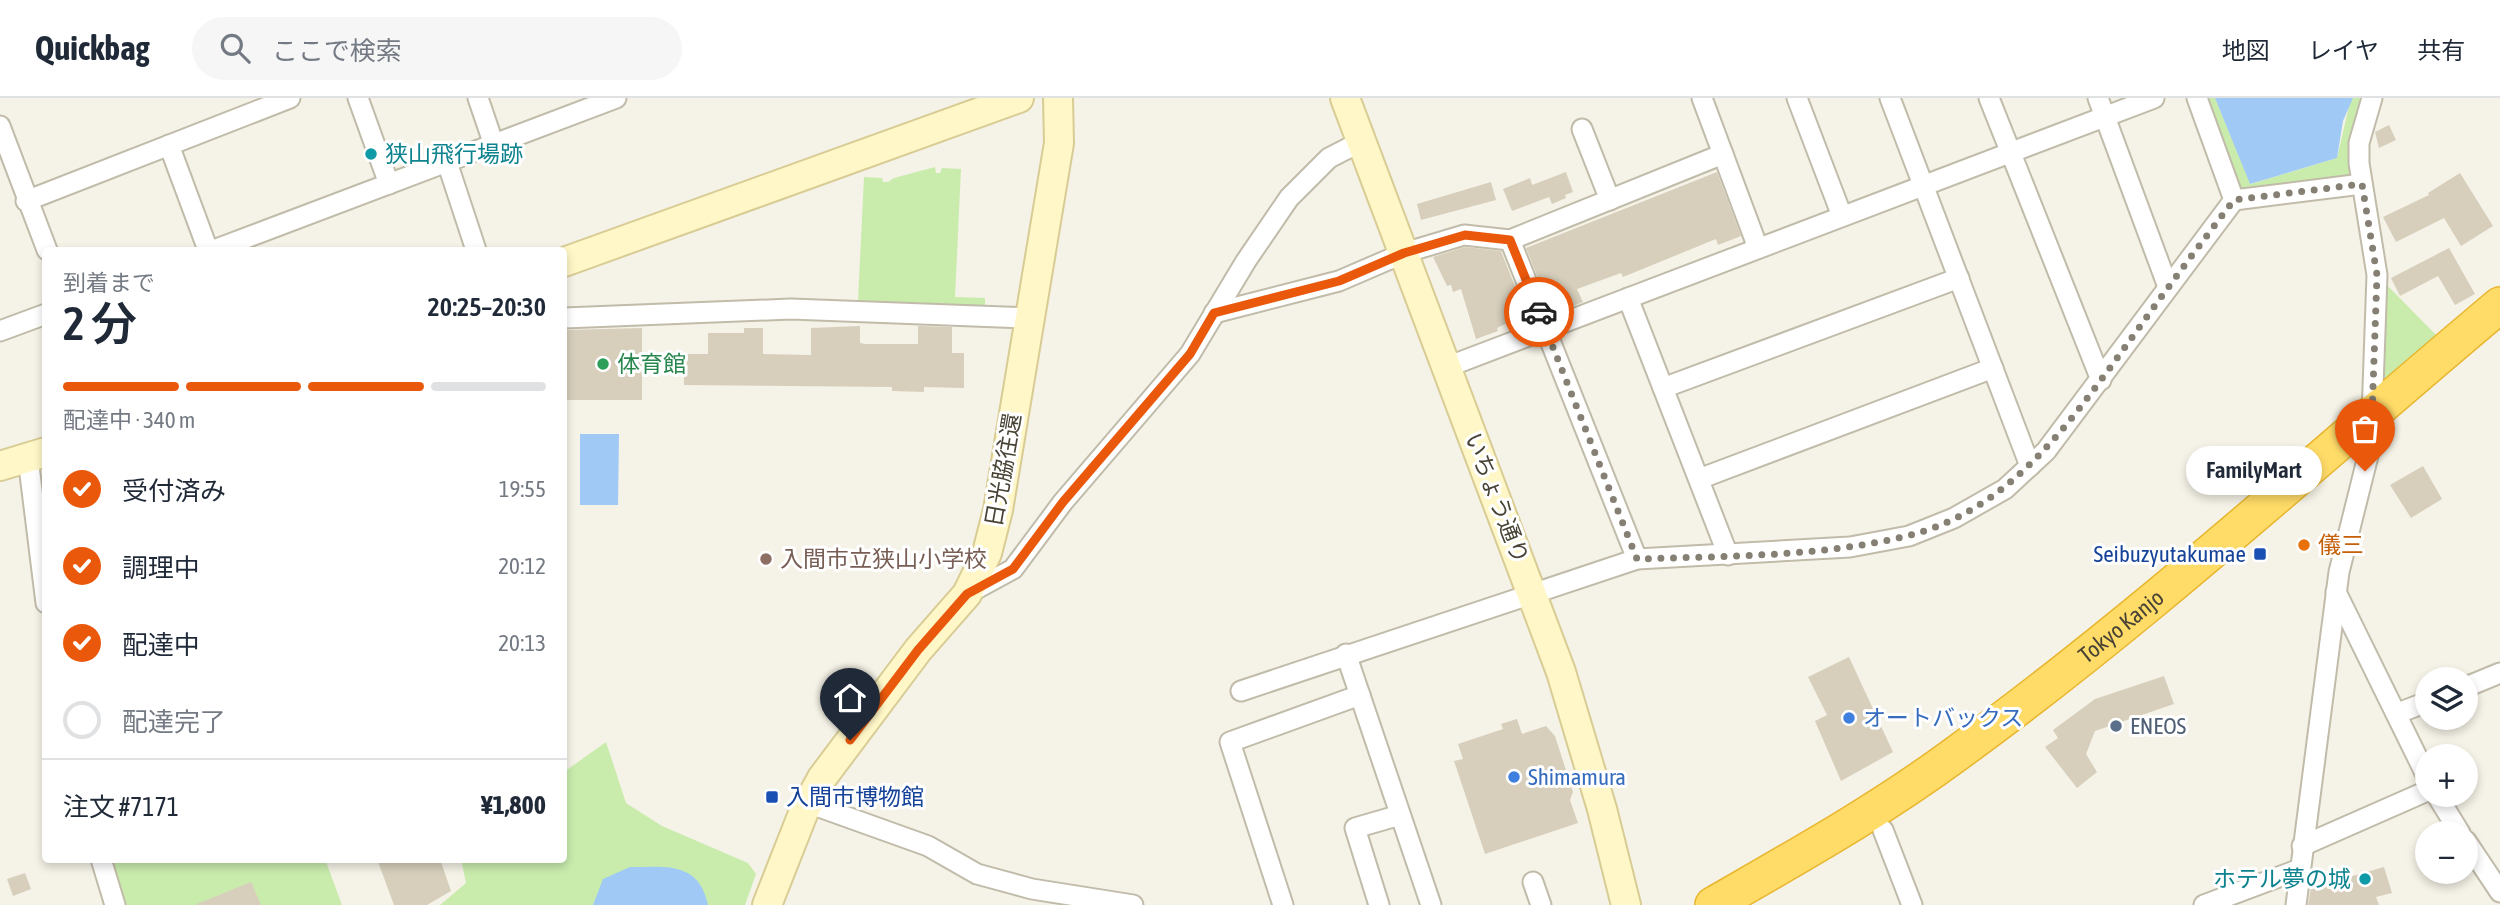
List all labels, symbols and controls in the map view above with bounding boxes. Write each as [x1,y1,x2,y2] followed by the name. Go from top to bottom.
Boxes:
[192,17,682,80] search box
[35,29,150,67] text: Quickbag
[216,29,254,67] icon: search
[272,36,402,66] text: ここで検索
[2222,37,2270,64] text: 地図
[2308,37,2379,64] text: レイヤ
[2417,37,2465,64] text: 共有
[385,141,523,167] place label: 狭山飛行場跡
[363,146,379,162] marker: 狭山飛行場跡
[63,270,155,296] text: 到着まで
[1504,277,1574,347] courier
[428,292,546,322] text: 20:25–20:30
[1520,293,1558,331] icon: car
[63,297,137,350] text: 2 分
[617,351,686,377] place label: 体育館
[595,356,611,372] marker: 体育館
[2335,399,2395,471] pin
[63,407,195,433] text: 配達中 · 340 m
[2346,410,2384,448] icon: bag
[980,411,1026,529] street label: 日光脇往還
[1460,429,1534,567] street label: いちょう通り
[2186,446,2323,496] callout: FamilyMart
[2206,457,2302,483] text: FamilyMart
[63,470,101,508] icon: check
[122,476,226,506] text: 受付済み
[499,476,546,502] text: 19:55
[2318,532,2364,558] place label: 儀三
[2296,537,2312,553] marker: 儀三
[2093,541,2246,567] place label: Seibuzyutakumae
[780,546,987,572] place label: 入間市立狭山小学校
[2252,546,2268,562] marker: Seibuzyutakumae
[63,547,101,585] icon: check
[758,551,774,567] marker: 入間市立狭山小学校
[122,553,200,583] text: 調理中
[498,553,546,579] text: 20:12
[2073,584,2169,668] street label: Tokyo Kanjo
[63,624,101,662] icon: check
[122,630,200,660] text: 配達中
[498,630,546,656] text: 20:13
[2415,667,2478,884] map controls
[2415,667,2478,730] button: layers
[820,668,880,740] pin
[831,679,869,717] icon: home
[1863,705,2023,731] place label: オートバックス
[122,707,226,737] text: 配達完了
[1841,710,1857,726] marker: オートバックス
[2130,713,2187,739] place label: ENEOS
[2108,718,2124,734] marker: ENEOS
[2415,744,2478,807] button: +
[1528,764,1626,790] place label: Shimamura
[1506,769,1522,785] marker: Shimamura
[786,784,924,810] place label: 入間市博物館
[764,789,780,805] marker: 入間市博物館
[481,790,546,820] text: ¥1,800
[63,792,179,822] text: 注文 #7171
[2415,821,2478,884] button: −
[2213,866,2351,892] place label: ホテル夢の城
[2357,871,2373,887] marker: ホテル夢の城

